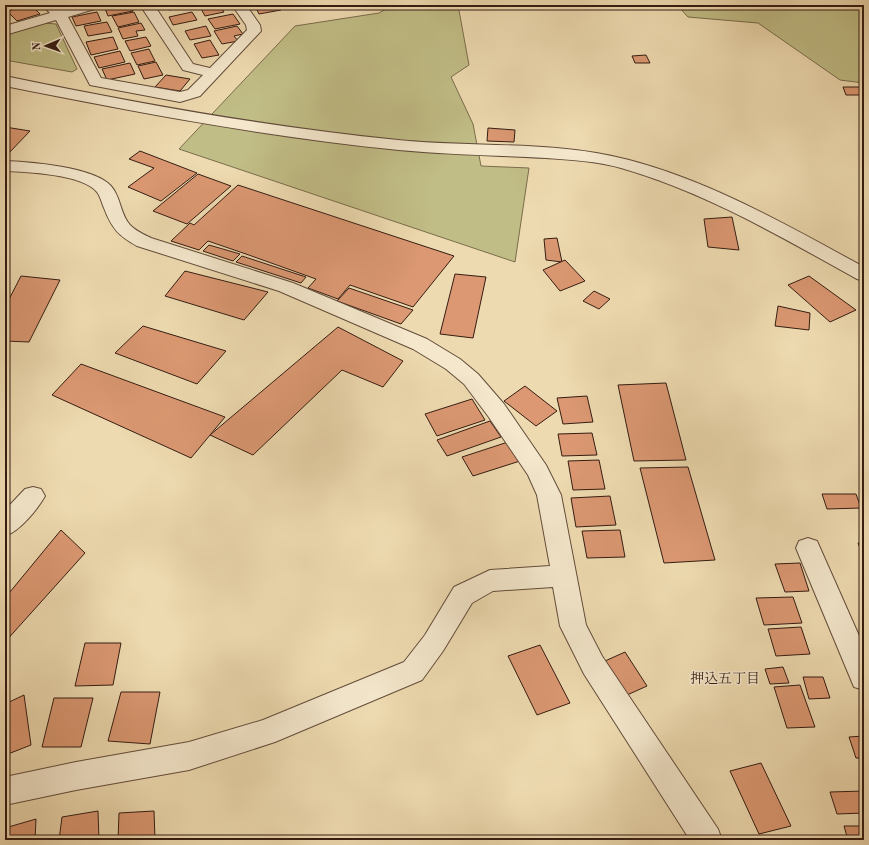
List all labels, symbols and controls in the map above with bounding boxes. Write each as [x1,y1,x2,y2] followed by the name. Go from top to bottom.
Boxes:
[26,26,66,66] north arrow
[32,41,43,51] text: N
[690,671,760,686] district label: 押込五丁目

